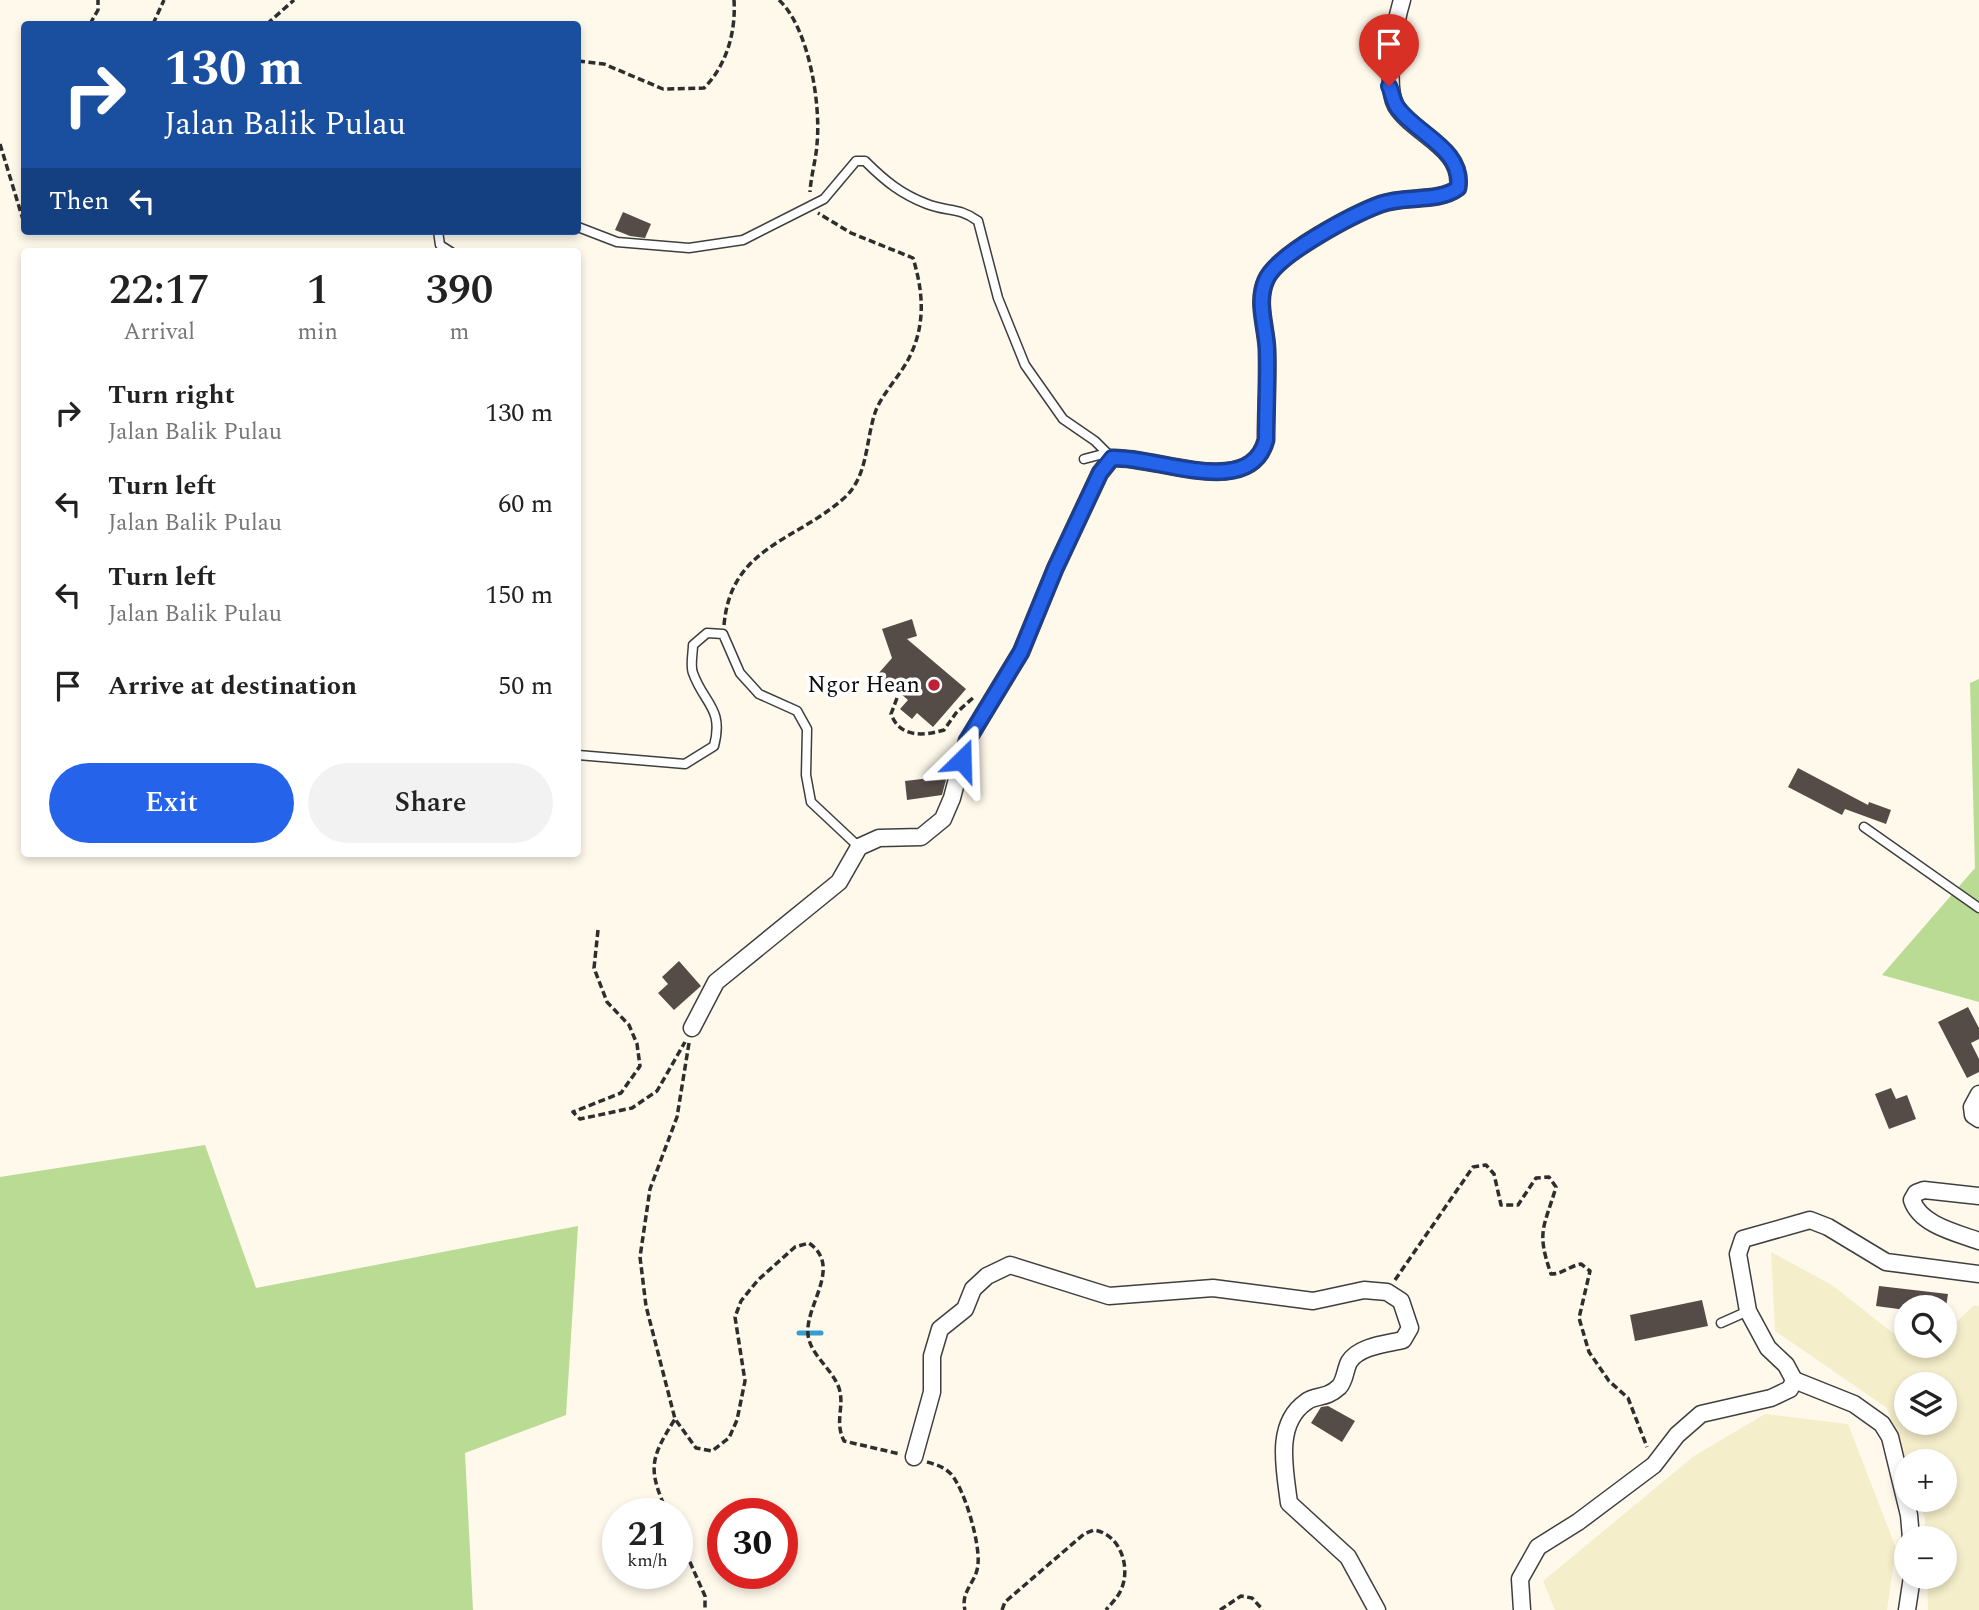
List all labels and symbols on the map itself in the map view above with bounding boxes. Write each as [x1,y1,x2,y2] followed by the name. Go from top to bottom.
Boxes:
[1359,14,1419,86] pin
[807,668,920,703] place label: Ngor Hean
[926,677,942,693] marker: Ngor Hean
[925,723,999,797] position arrow
[707,1498,798,1589] speed limit sign: 30

